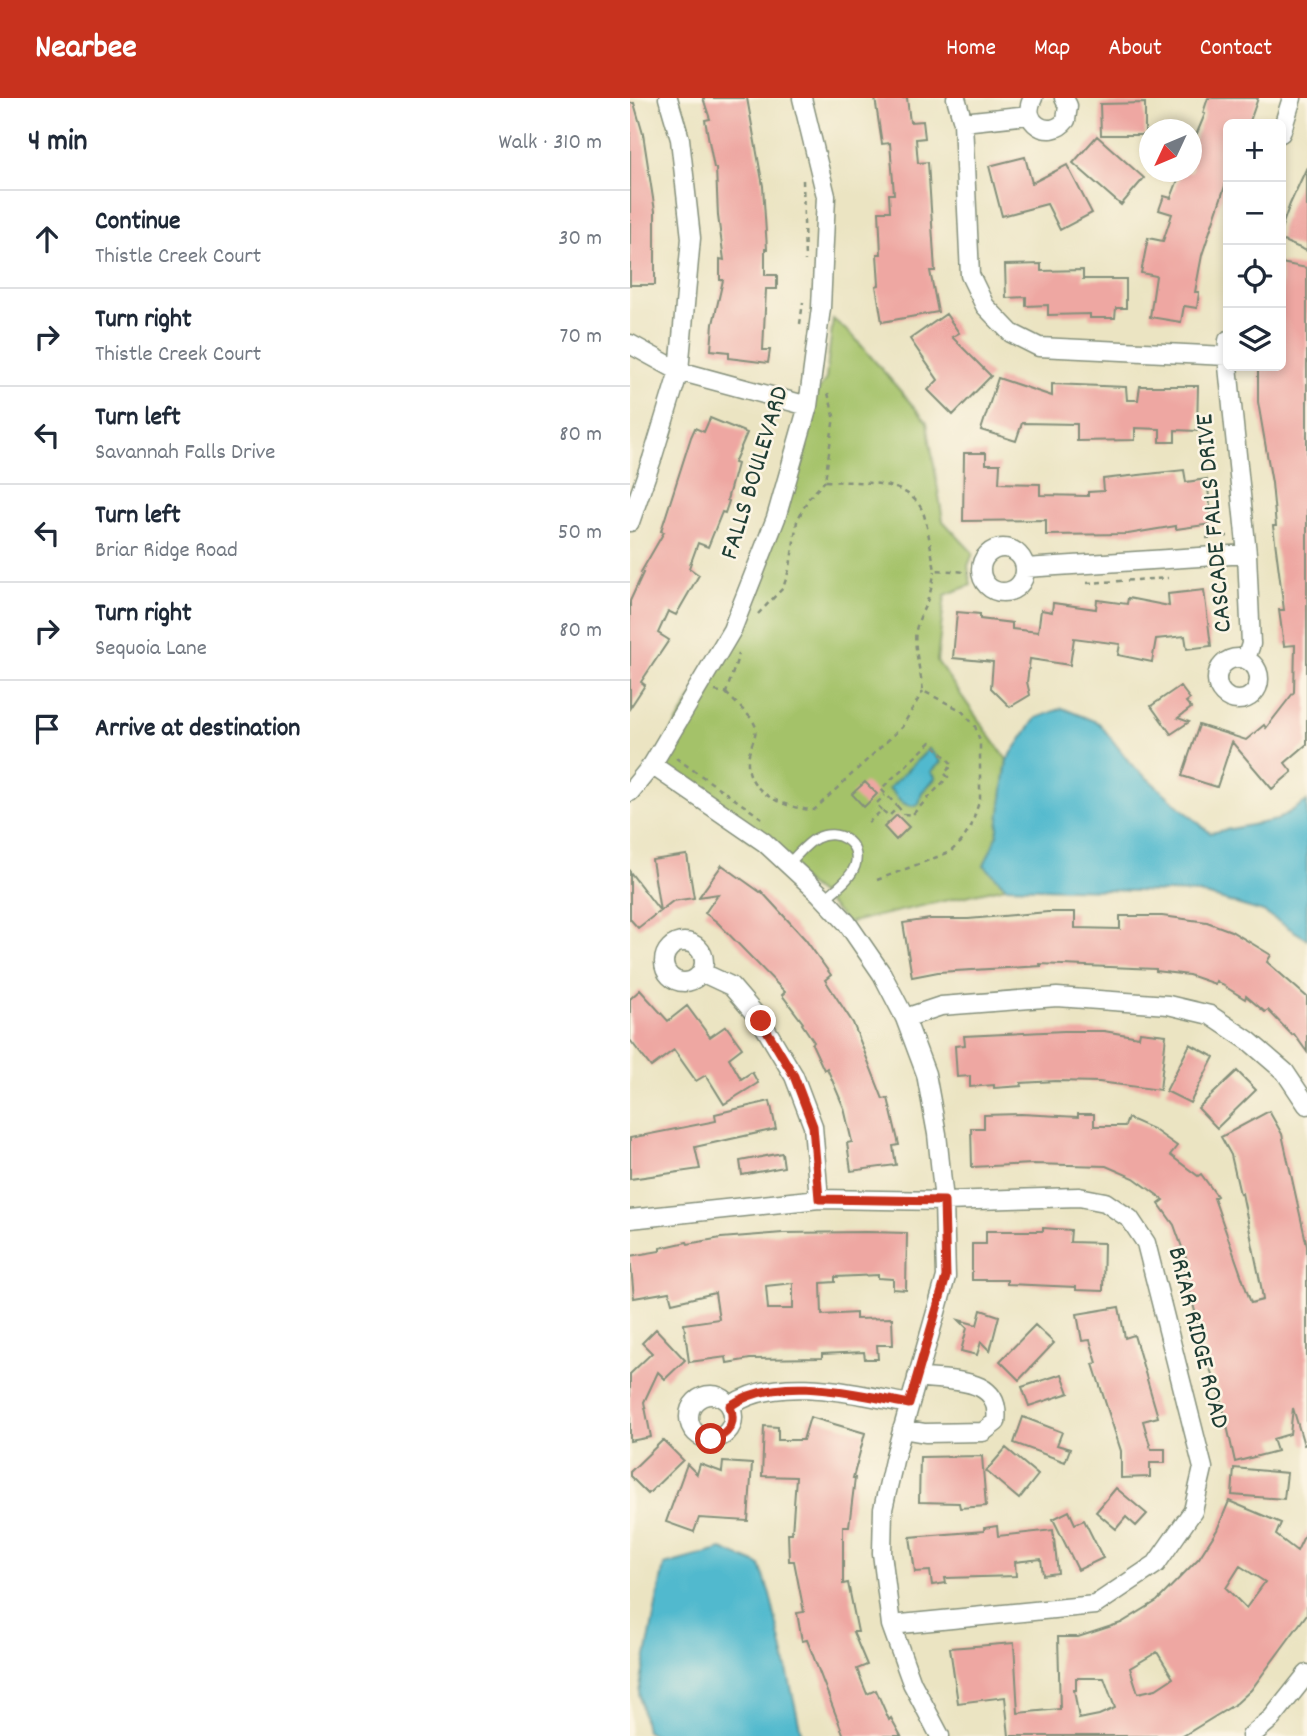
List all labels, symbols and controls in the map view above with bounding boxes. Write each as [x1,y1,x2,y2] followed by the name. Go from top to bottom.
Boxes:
[35,26,137,73] text: Nearbee
[946,32,996,66] text: Home
[1034,32,1070,66] text: Map
[1108,32,1162,66] text: About
[1200,32,1272,66] text: Contact
[1139,119,1202,182] north arrow
[1223,119,1286,371] map controls
[1223,119,1286,182] button: +
[28,122,87,165] text: 4 min
[498,127,602,160] text: Walk · 310 m
[1223,182,1286,245] button: −
[95,204,180,241] text: Continue
[28,220,66,258] icon: ahead
[558,223,602,256] text: 30 m
[95,241,261,274] text: Thistle Creek Court
[1223,245,1286,308] button: locate
[95,302,192,339] text: Turn right
[1223,308,1286,371] button: layers
[28,318,66,356] icon: right
[560,321,602,354] text: 70 m
[95,339,261,372] text: Thistle Creek Court
[712,382,800,564] street label: FALLS BOULEVARD
[95,400,181,437] text: Turn left
[1187,412,1243,634] street label: CASCADE FALLS DRIVE
[28,416,66,454] icon: left
[559,419,602,452] text: 80 m
[95,437,275,470] text: Savannah Falls Drive
[95,498,181,535] text: Turn left
[28,514,66,552] icon: left
[558,517,602,550] text: 50 m
[95,535,238,568] text: Briar Ridge Road
[95,596,192,633] text: Turn right
[28,612,66,650] icon: right
[559,615,602,648] text: 80 m
[95,633,207,666] text: Sequoia Lane
[28,710,66,748] icon: arrive
[95,711,300,748] text: Arrive at destination
[745,1005,776,1036] route end
[1157,1243,1237,1433] street label: BRIAR RIDGE ROAD
[695,1423,726,1454] route start

